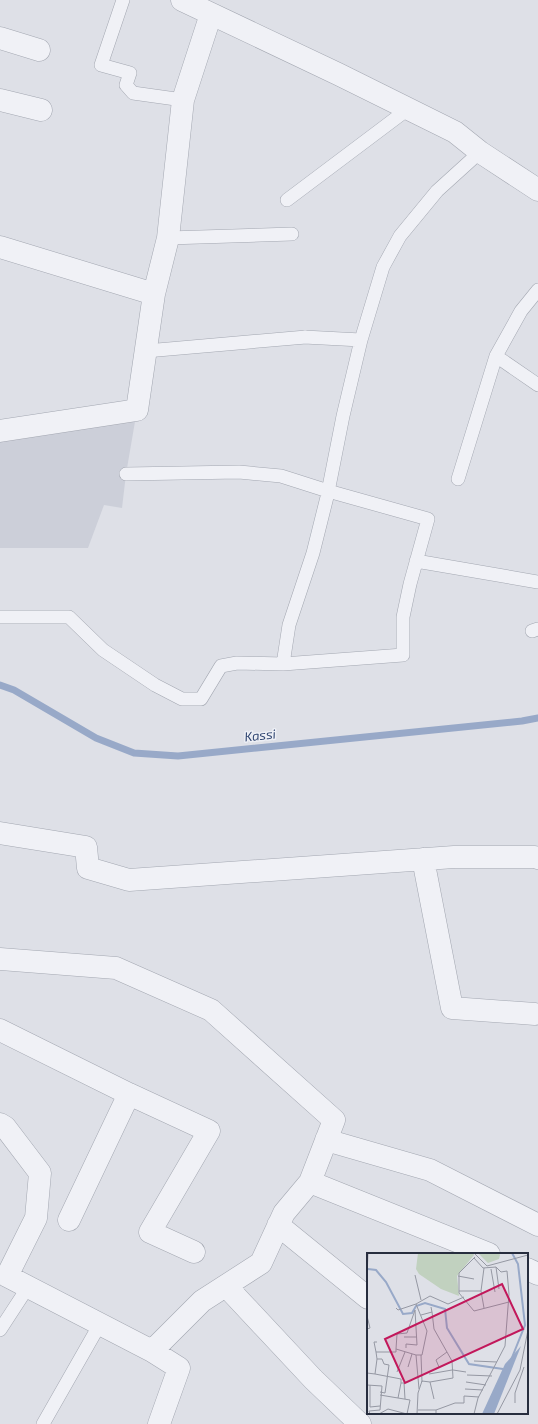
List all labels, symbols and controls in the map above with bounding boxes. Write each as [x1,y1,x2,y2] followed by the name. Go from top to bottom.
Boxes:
[244,725,276,745] water label: Kassi
[367,1253,528,1414] inset map

